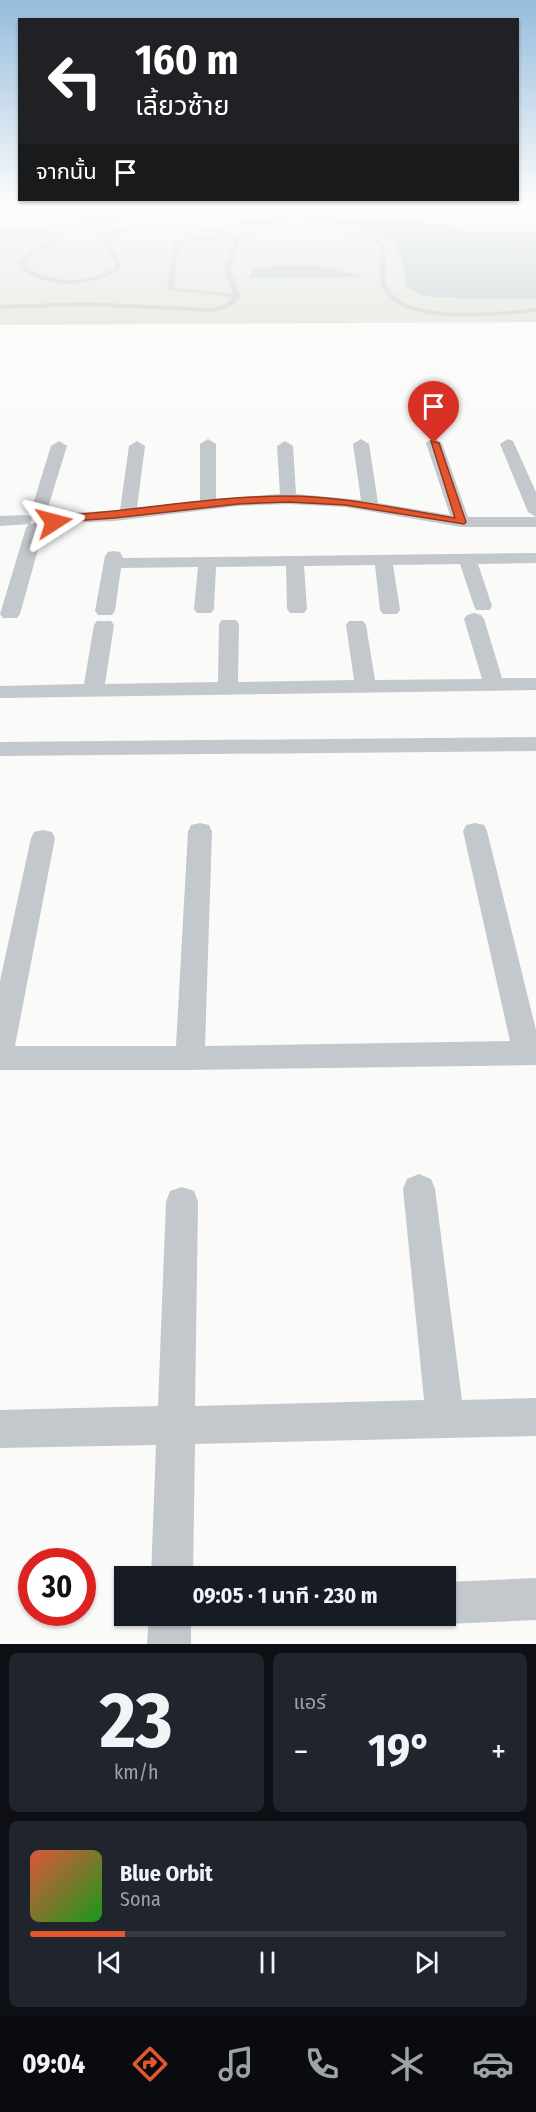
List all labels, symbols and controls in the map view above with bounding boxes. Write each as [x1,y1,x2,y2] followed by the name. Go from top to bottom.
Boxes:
[135,35,238,85] text: 160 m
[36,42,114,120] icon: left
[135,90,229,122] text: เลี้ยวซ้าย
[109,156,142,189] icon: arrive
[36,158,97,185] text: จากนั้น
[408,381,459,443] pin
[417,390,450,423] icon: arrive
[22,490,86,554] position arrow
[18,1548,96,1626] speed limit sign: 30
[192,1582,378,1609] text: 09:05 · 1 นาที · 230 m
[100,1674,173,1768] text: 23
[294,1690,326,1714] text: แอร์
[368,1724,431,1778] text: 19°
[294,1732,308,1772] text: −
[491,1732,506,1772] text: +
[114,1760,159,1784] text: km/h
[120,1860,213,1887] text: Blue Orbit
[120,1887,161,1911] text: Sona
[93,1946,126,1979] icon: previous
[251,1946,284,1979] icon: pause
[410,1946,443,1979] icon: next
[129,2043,171,2085] icon: directions
[215,2043,257,2085] icon: music
[301,2043,343,2085] icon: phone
[386,2043,428,2085] icon: climate
[472,2043,514,2085] icon: car
[22,2048,85,2080] text: 09:04

